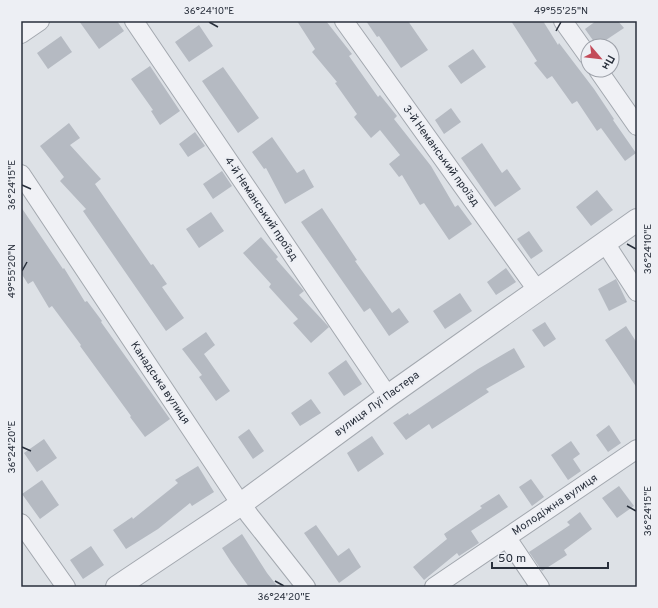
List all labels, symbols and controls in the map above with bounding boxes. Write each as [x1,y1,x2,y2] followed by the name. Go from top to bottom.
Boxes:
[184,5,234,18] text: 36°24'10"E
[534,5,588,18] text: 49°55'25"N
[580,38,620,78] north arrow
[598,52,618,72] text: Пн
[400,103,482,209] street label: 3-й Неманський проїзд
[221,155,301,263] street label: 4-й Неманський проїзд
[6,160,19,210] text: 36°24'15"E
[642,224,655,274] text: 36°24'10"E
[6,244,19,298] text: 49°55'20"N
[127,339,193,427] street label: Канадська вулиця
[332,368,423,440] street label: вулиця Луї Пастера
[6,420,19,474] text: 36°24'20"E
[509,471,601,539] street label: Молодіжна вулиця
[642,486,655,536] text: 36°24'15"E
[492,544,608,570] scale bar
[498,551,526,567] text: 50 m
[257,591,311,604] text: 36°24'20"E

